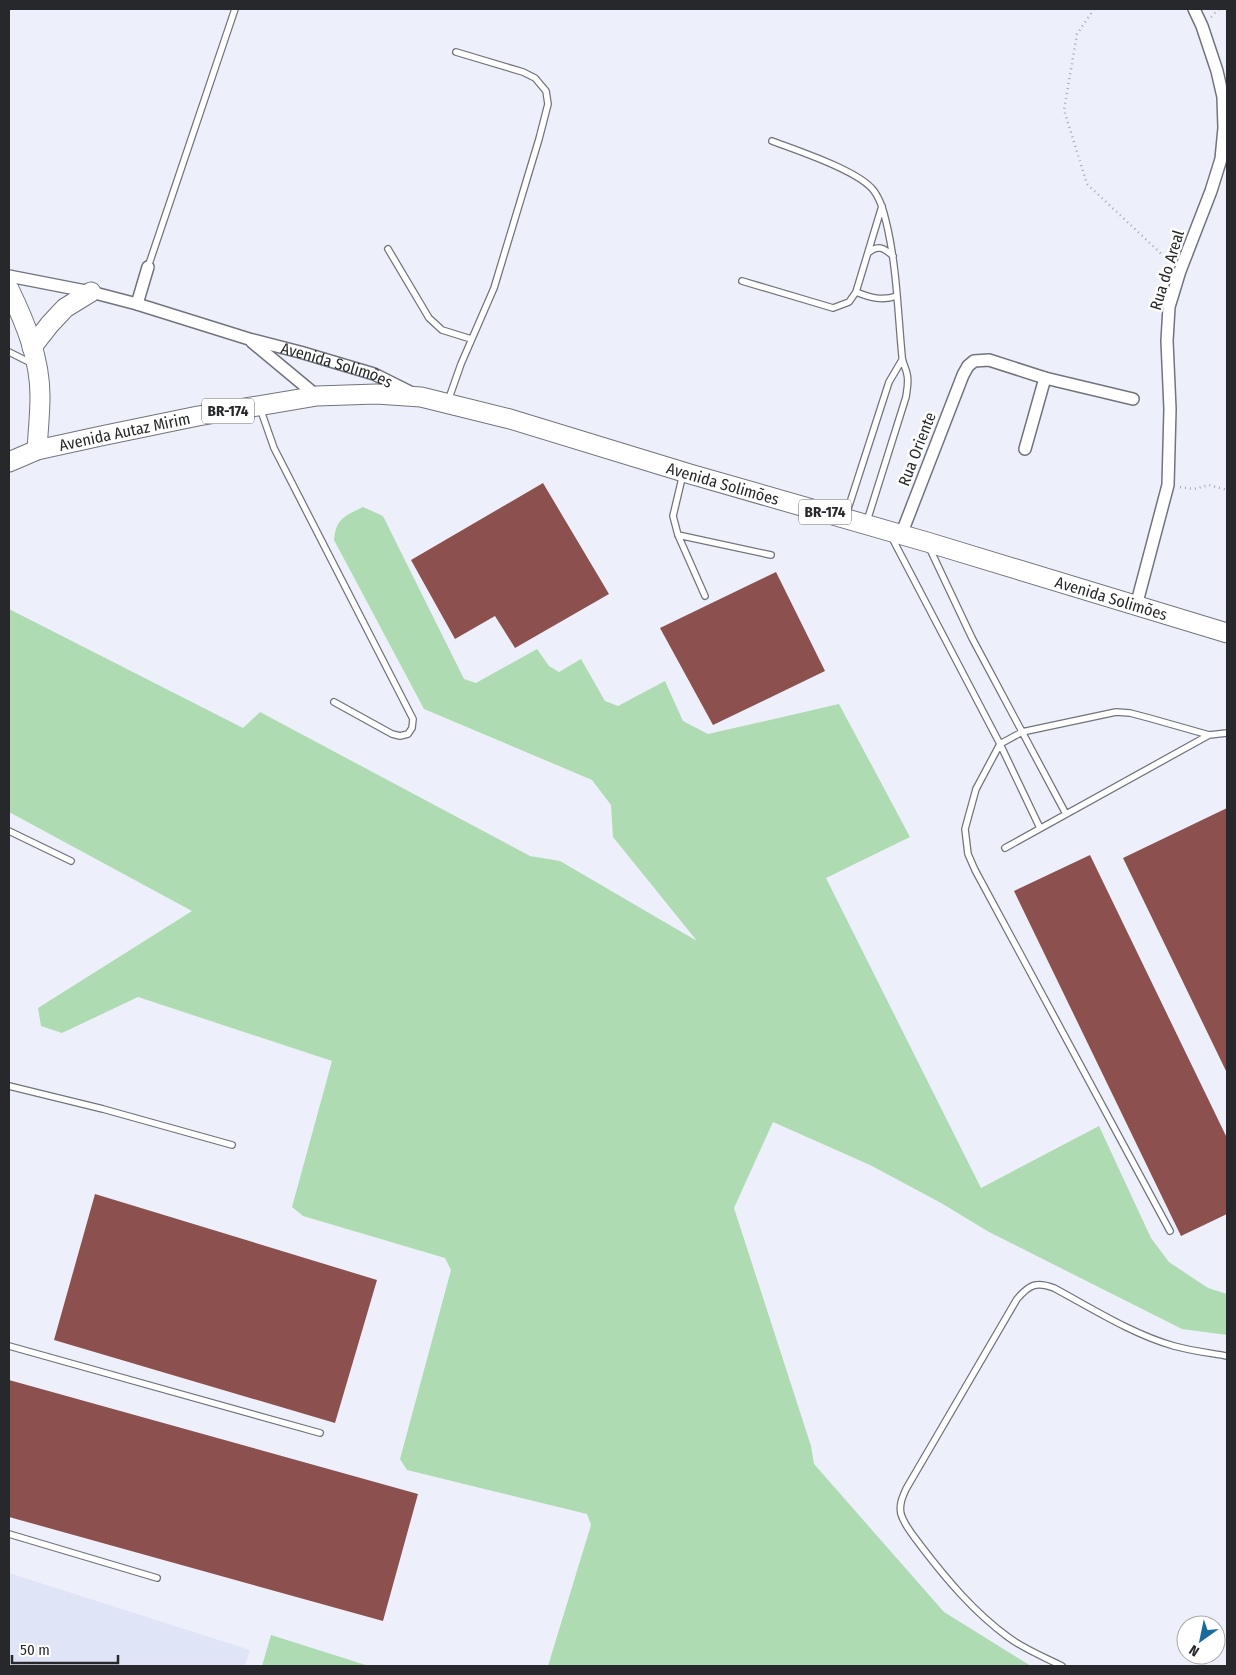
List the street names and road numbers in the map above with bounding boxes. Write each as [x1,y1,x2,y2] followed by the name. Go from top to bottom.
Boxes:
[1146,228,1188,312] street label: Rua do Areal
[279,338,396,391] street label: Avenida Solimões
[202,398,254,424] road number: BR-174
[57,408,192,454] street label: Avenida Autaz Mirim
[894,409,940,489] street label: Rua Oriente
[664,458,782,509] street label: Avenida Solimões
[799,500,851,524] road number: BR-174
[1053,572,1170,624] street label: Avenida Solimões

